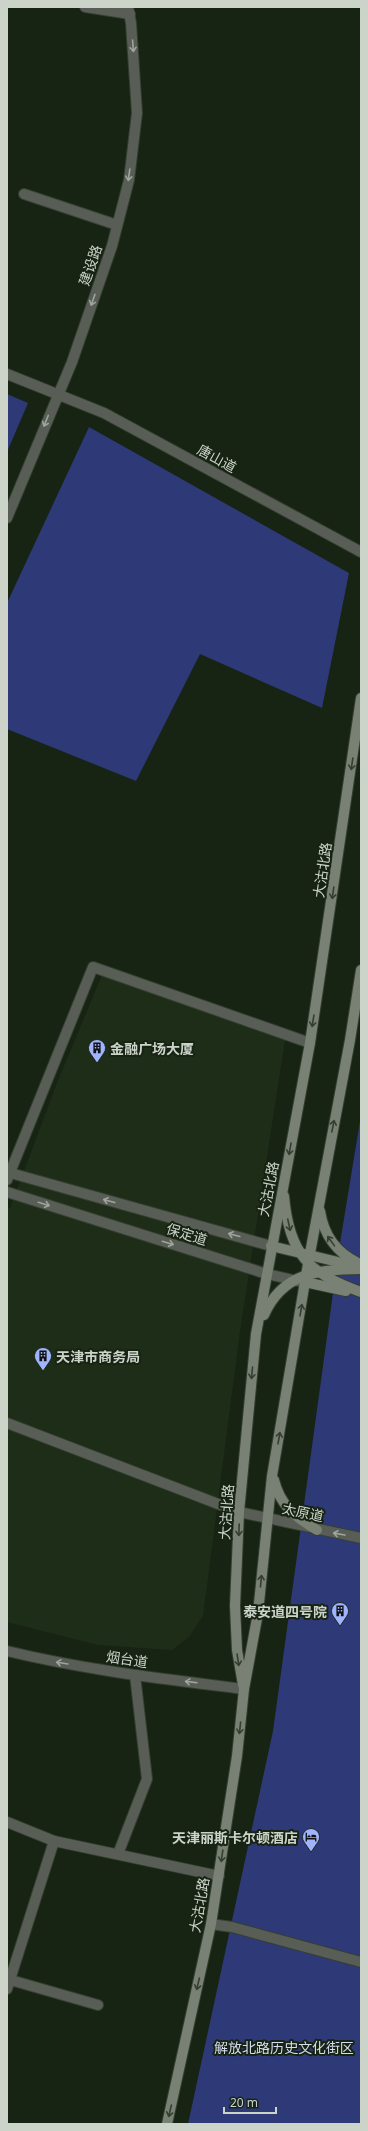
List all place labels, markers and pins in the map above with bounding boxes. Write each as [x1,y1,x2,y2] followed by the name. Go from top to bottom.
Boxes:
[87,1038,107,1063] building icon: 金融广场大厦
[110,1039,194,1058] place label: 金融广场大厦
[33,1346,53,1371] building icon: 天津市商务局
[56,1347,140,1366] place label: 天津市商务局
[330,1601,350,1626] building icon: 泰安道四号院
[243,1602,327,1621] place label: 泰安道四号院
[301,1827,321,1852] hotel icon: 天津丽斯卡尔顿酒店
[172,1828,298,1847] place label: 天津丽斯卡尔顿酒店

